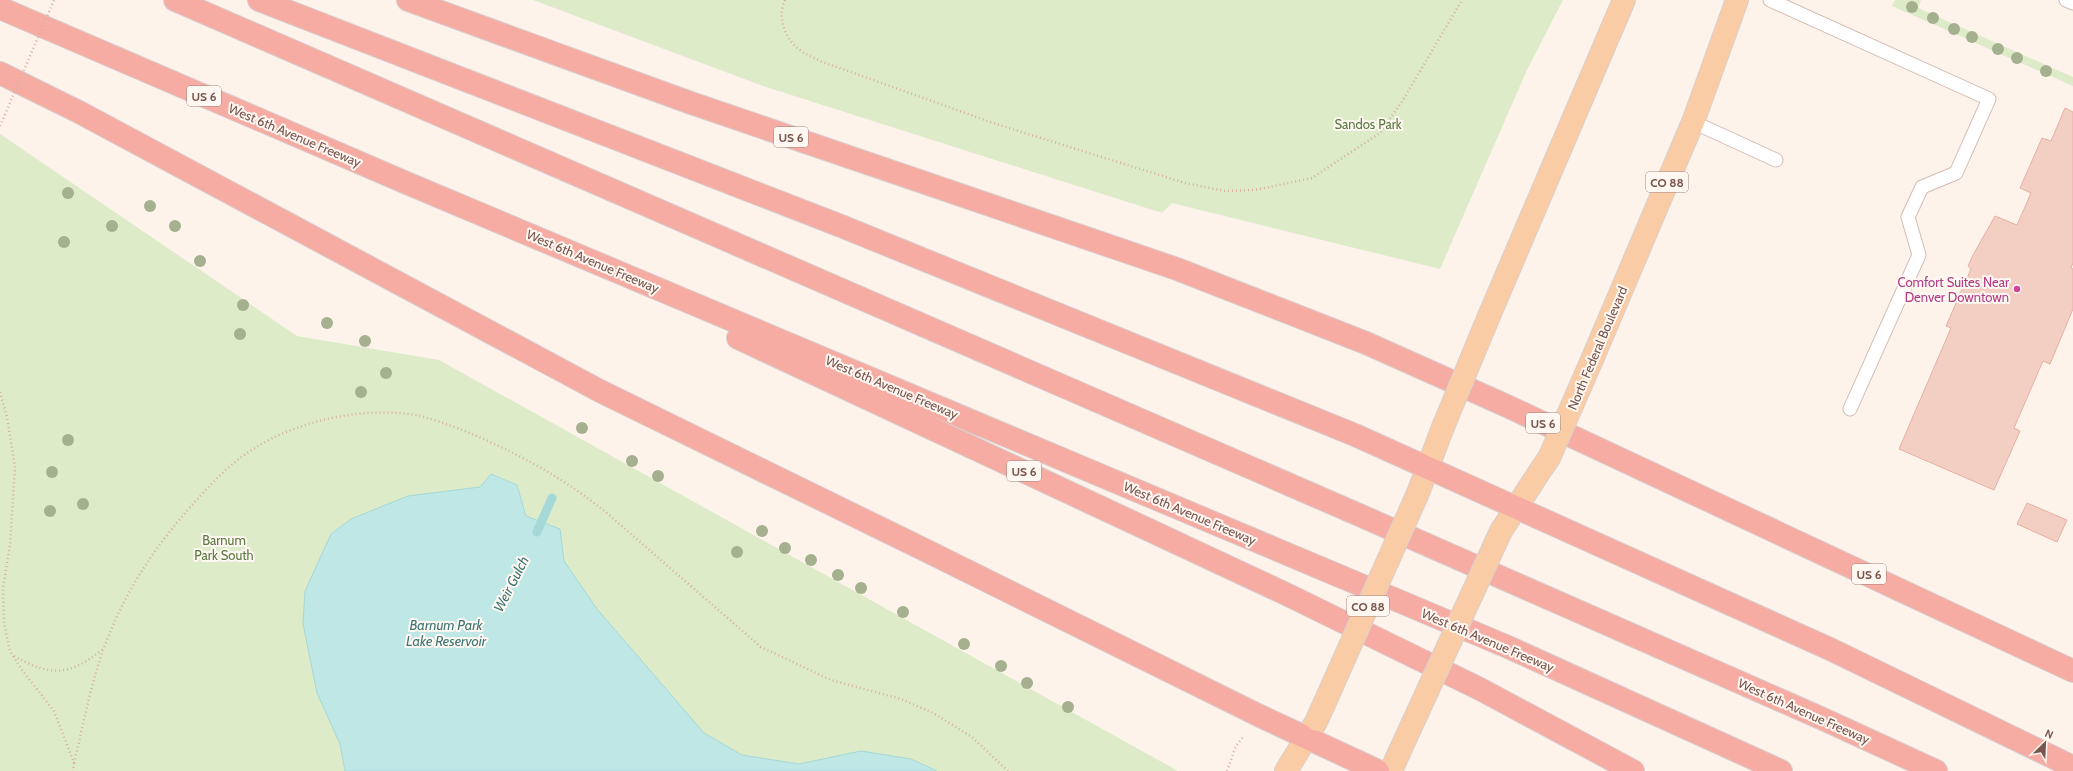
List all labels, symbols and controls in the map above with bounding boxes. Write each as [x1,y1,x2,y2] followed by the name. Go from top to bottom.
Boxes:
[187,86,221,106] road number: US 6
[226,100,364,170] street label: West 6th Avenue Freeway
[1334,116,1402,132] park label: Sandos Park
[774,127,808,147] road number: US 6
[1646,172,1688,192] road number: CO 88
[524,226,662,296] street label: West 6th Avenue Freeway
[1898,274,2010,305] place label: Comfort Suites Near Denver Downtown
[1564,284,1630,412] street label: North Federal Boulevard
[2012,284,2022,294] marker: Comfort Suites Near Denver Downtown
[823,352,961,422] street label: West 6th Avenue Freeway
[1526,413,1560,433] road number: US 6
[1007,461,1041,481] road number: US 6
[1121,478,1259,548] street label: West 6th Avenue Freeway
[194,532,254,563] park label: Barnum Park South
[489,553,533,615] water label: Weir Gulch
[1852,564,1886,584] road number: US 6
[1347,596,1389,616] road number: CO 88
[1419,605,1557,675] street label: West 6th Avenue Freeway
[406,616,487,650] water label: Barnum Park Lake Reservoir
[1736,675,1873,747] street label: West 6th Avenue Freeway
[2025,723,2065,763] north arrow
[2043,726,2055,742] text: N

